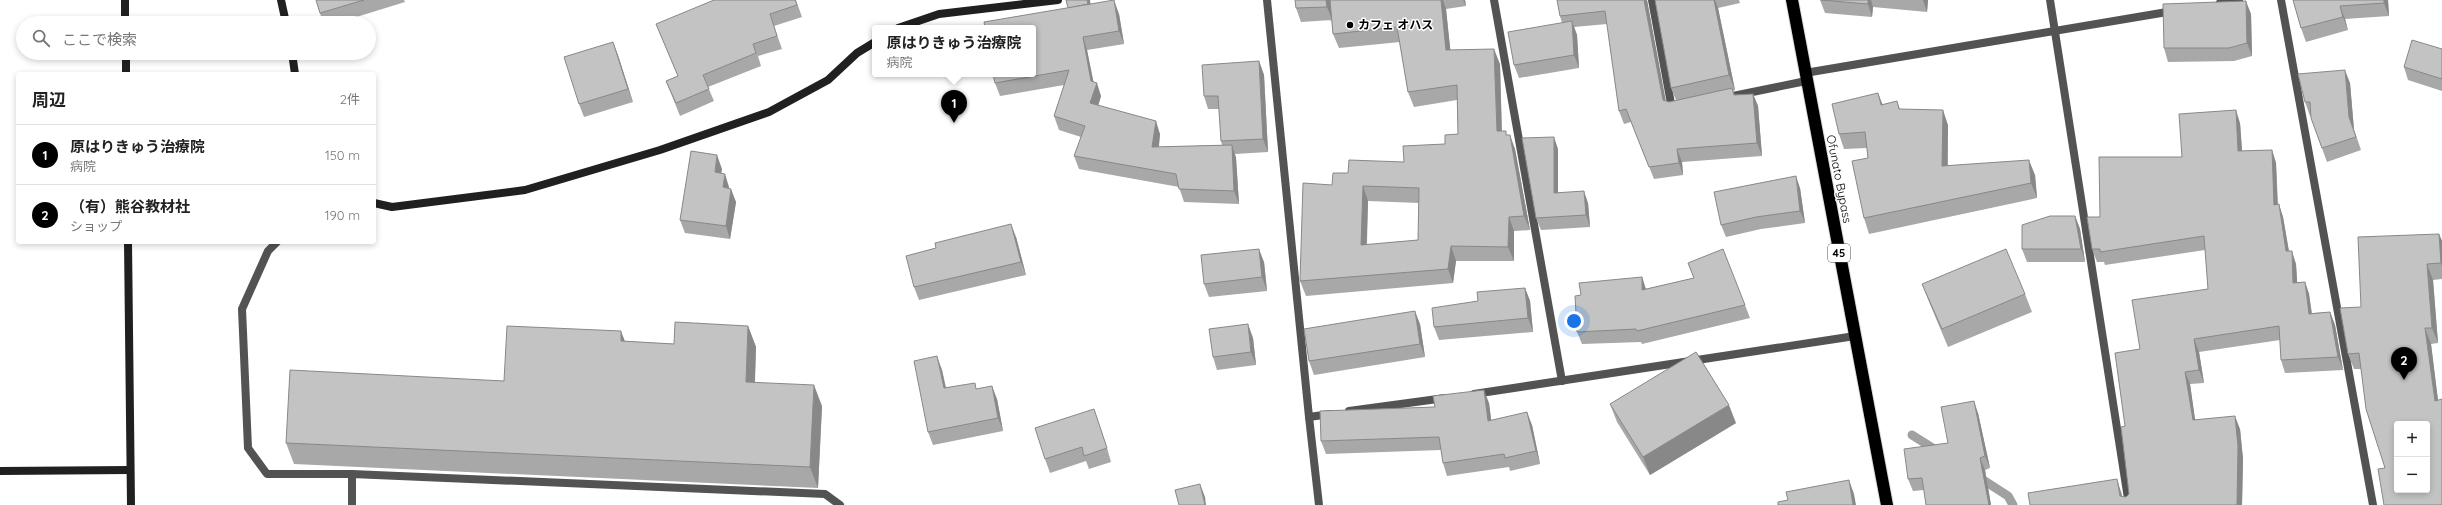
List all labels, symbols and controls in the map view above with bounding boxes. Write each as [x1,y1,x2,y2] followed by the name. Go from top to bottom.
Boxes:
[16,16,376,60] search box
[1358,17,1433,32] place label: カフェ オハス
[1345,20,1355,30] marker: カフェ オハス
[872,25,1036,77] popup
[30,27,52,49] icon: search
[62,30,137,49] text: ここで検索
[886,33,1022,52] text: 原はりきゅう治療院
[886,54,913,70] text: 病院
[32,89,66,110] text: 周辺
[941,90,967,123] pin: 1
[340,91,360,107] text: 2件
[1824,134,1855,225] street label: Ofunato Bypass
[70,137,205,156] text: 原はりきゅう治療院
[42,147,48,163] text: 1
[325,147,360,163] text: 150 m
[70,158,96,174] text: 病院
[70,197,190,216] text: （有）熊谷教材社
[41,207,49,223] text: 2
[325,207,360,223] text: 190 m
[70,218,122,234] text: ショップ
[1828,244,1850,262] road number: 45
[1564,311,1584,331] your location
[2391,347,2417,380] pin: 2
[2394,421,2430,493] map controls
[2394,421,2430,457] button: +
[2394,457,2430,493] button: −

